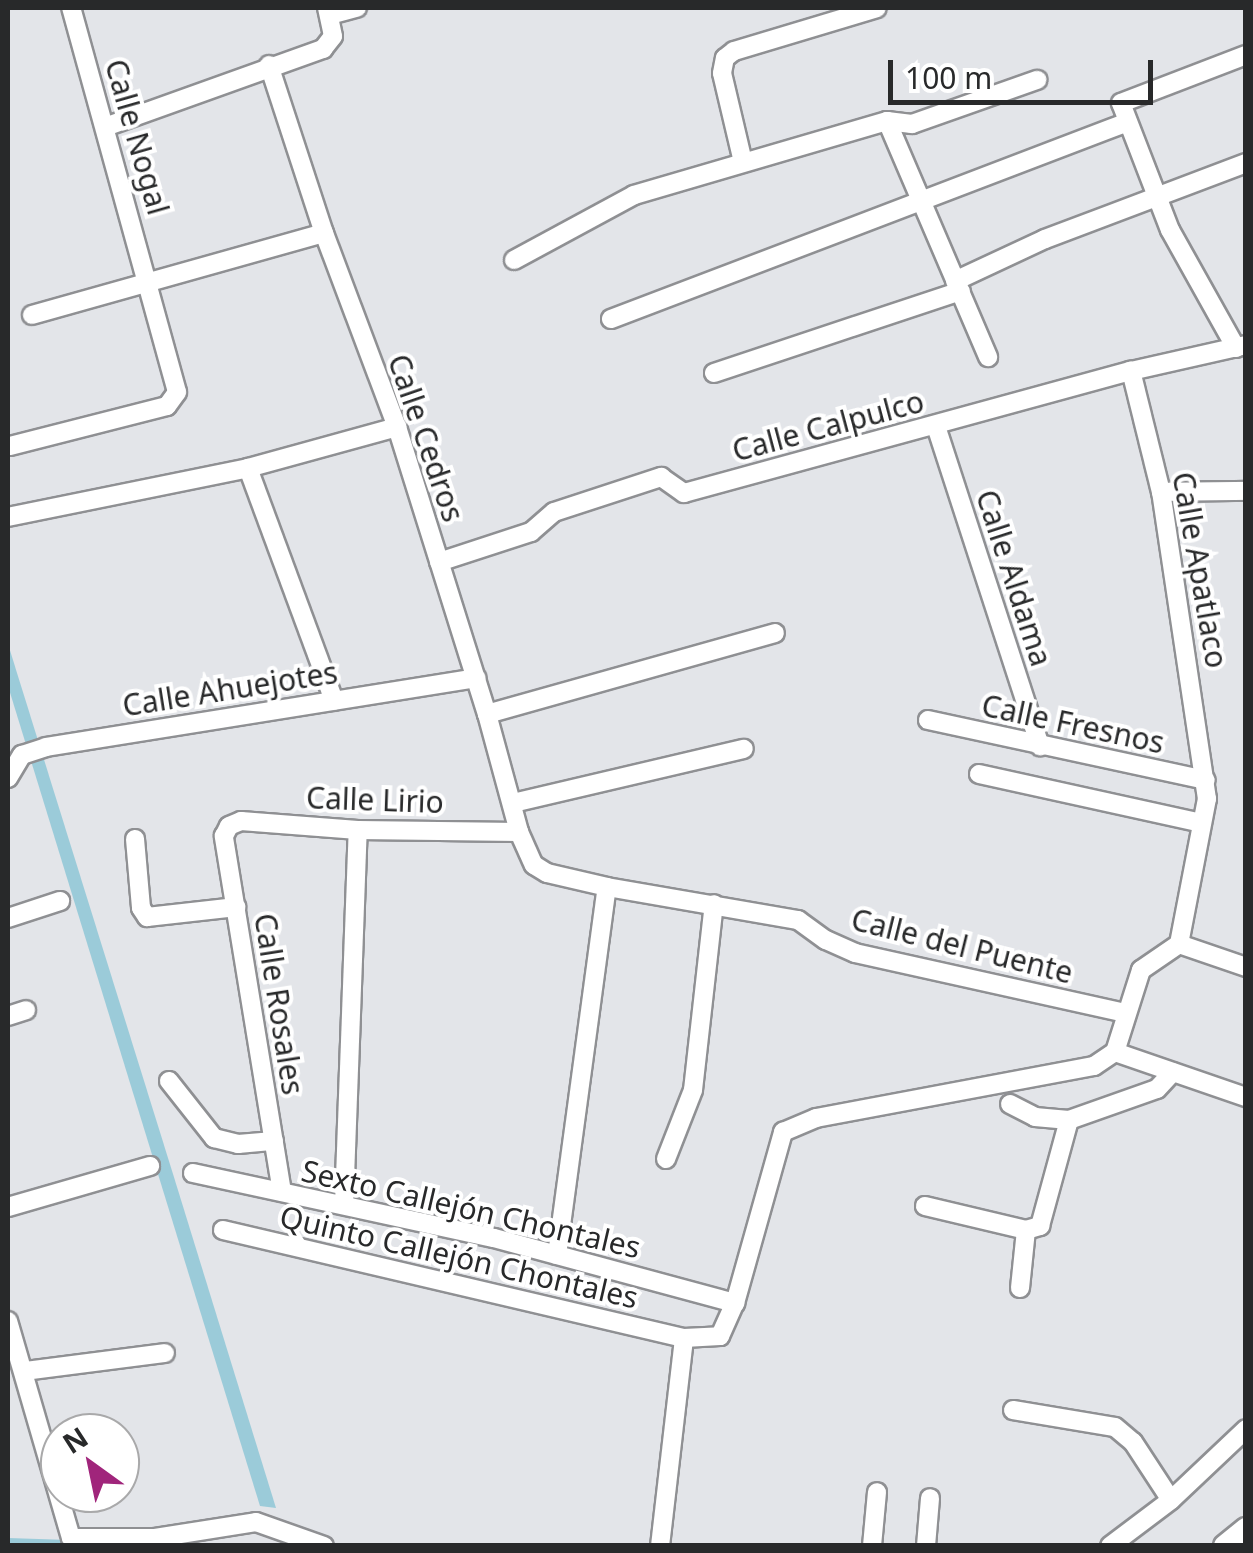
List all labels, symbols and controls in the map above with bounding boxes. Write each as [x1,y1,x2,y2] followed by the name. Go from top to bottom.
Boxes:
[893,40,1158,102] scale bar
[98,55,176,219] street label: Calle Nogal
[905,57,992,98] text: 100 m
[381,350,471,526] street label: Calle Cedros
[728,383,928,469] street label: Calle Calpulco
[1165,469,1235,671] street label: Calle Apatlaco
[969,485,1059,671] street label: Calle Aldama
[120,654,340,724] street label: Calle Ahuejotes
[978,687,1168,761] street label: Calle Fresnos
[306,780,444,820] street label: Calle Lirio
[848,901,1076,991] street label: Calle del Puente
[247,911,311,1097] street label: Calle Rosales
[298,1152,644,1266] street label: Sexto Callejón Chontales
[276,1198,642,1316] street label: Quinto Callejón Chontales
[40,1413,140,1513] north arrow
[55,1417,95,1462] text: N

